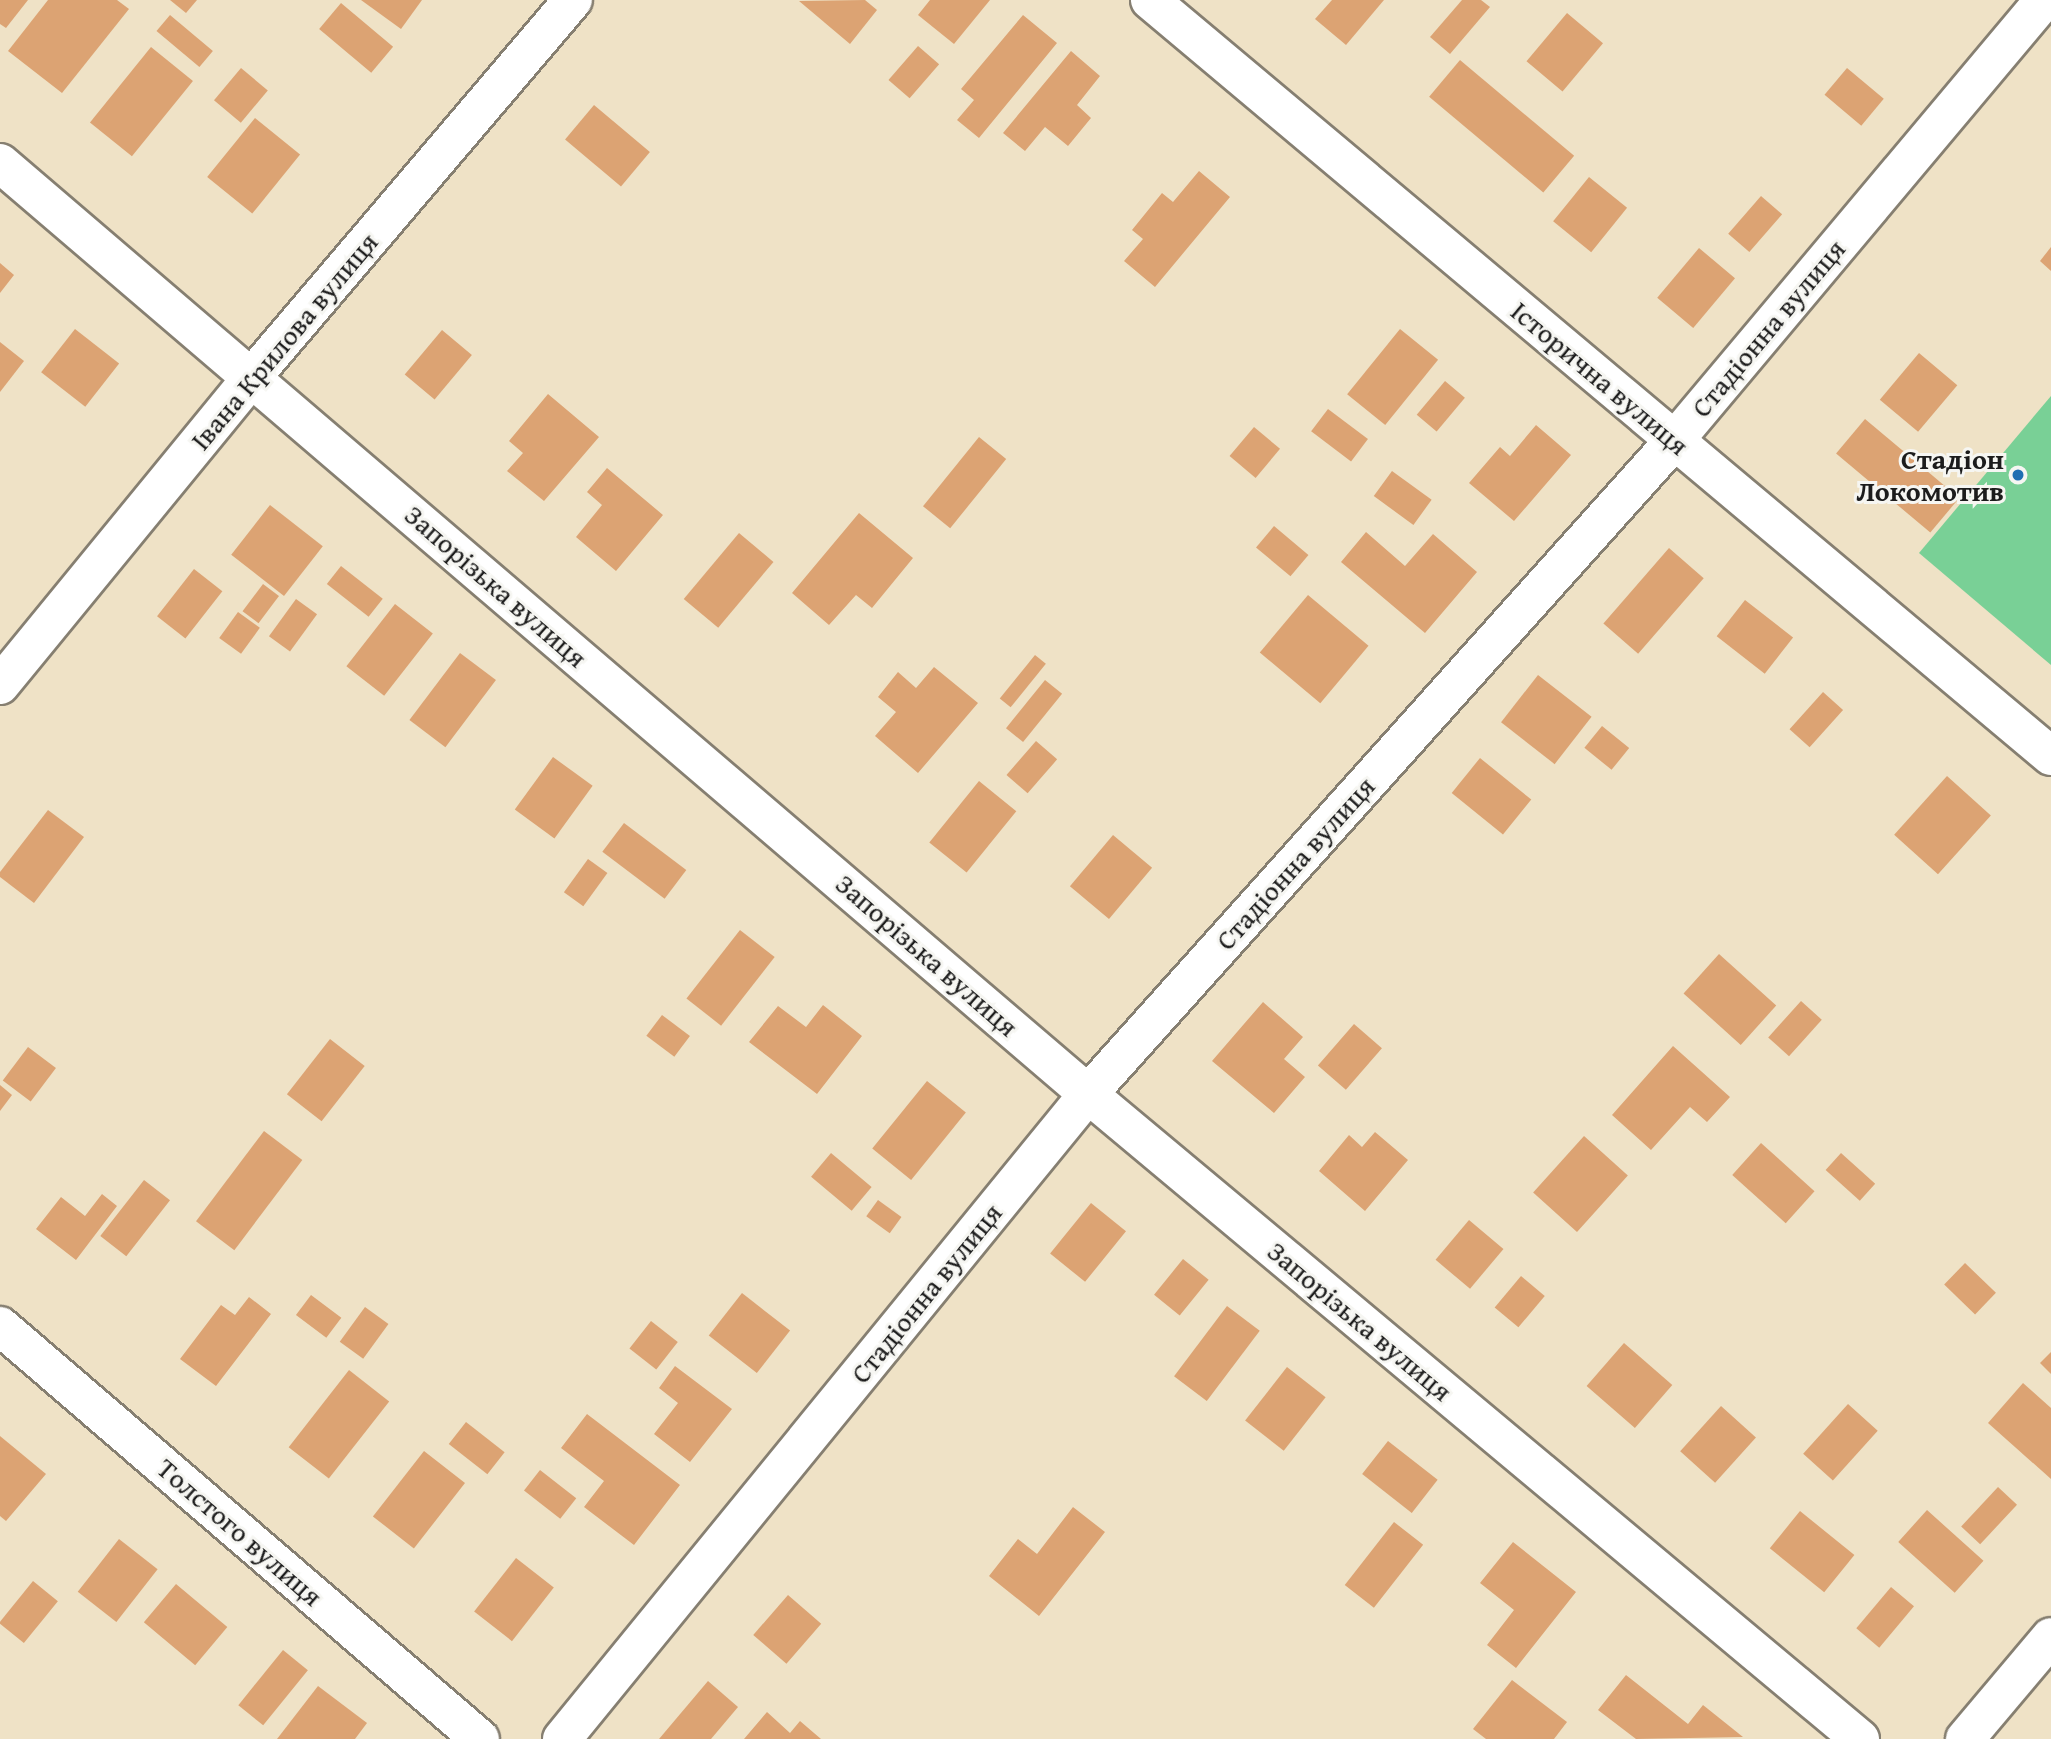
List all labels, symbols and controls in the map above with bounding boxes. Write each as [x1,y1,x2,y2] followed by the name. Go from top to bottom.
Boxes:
[183,226,385,456] street label: Івана Крилова вулиця
[1684,232,1852,424] street label: Стадіонна вулиця
[1504,294,1696,462] street label: Історична вулиця
[1856,442,2004,508] place label: Стадіон Локомотив
[2010,467,2026,483] marker: Стадіон Локомотив
[398,498,594,674] street label: Запорізька вулиця
[1208,769,1382,957] street label: Стадіонна вулиця
[829,867,1025,1043] street label: Запорізька вулиця
[843,1196,1009,1390] street label: Стадіонна вулиця
[1261,1234,1459,1408] street label: Запорізька вулиця
[150,1451,330,1613] street label: Толстого вулиця

